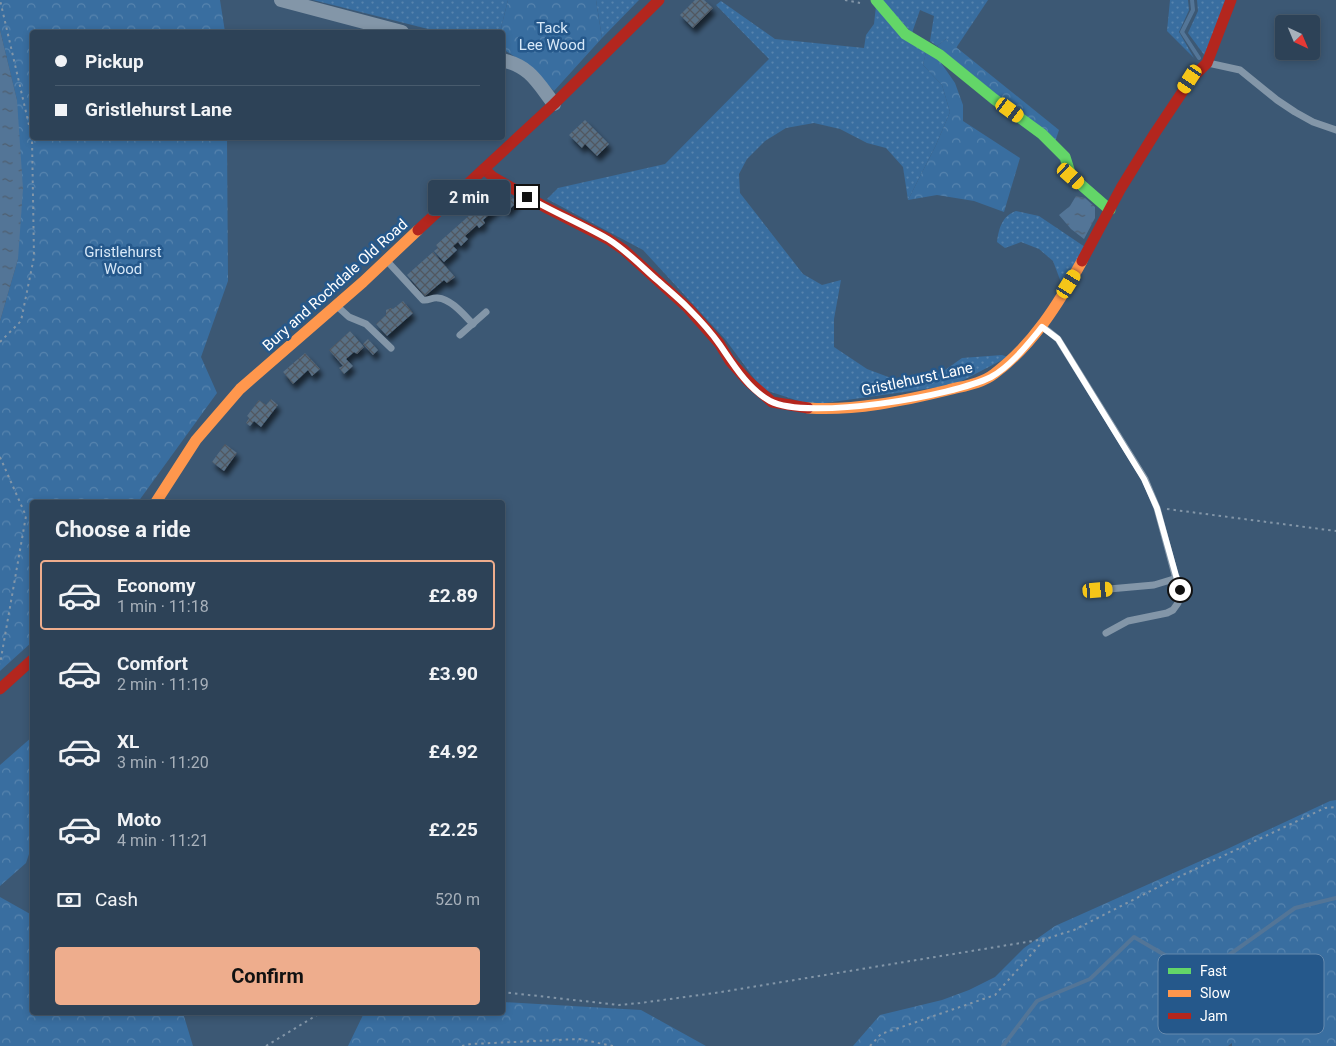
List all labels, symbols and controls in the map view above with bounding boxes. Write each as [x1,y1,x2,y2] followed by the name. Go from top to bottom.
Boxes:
[1275,15,1320,60] north arrow
[1275,15,1320,60] map controls
[519,19,585,54] park label: Tack Lee Wood
[85,50,144,73] text: Pickup
[1175,62,1204,96] car
[993,95,1026,125] car
[85,98,232,121] text: Gristlehurst Lane
[1054,160,1087,192] car
[427,180,510,214] callout: 2 min
[516,186,538,208] route end
[449,188,489,207] text: 2 min
[259,215,411,355] street label: Bury and Rochdale Old Road
[84,243,162,278] park label: Gristlehurst Wood
[1054,267,1083,301] car
[860,358,974,400] street label: Gristlehurst Lane
[55,517,191,542] text: Choose a ride
[57,573,102,618] icon: car
[117,574,196,597] text: Economy
[1169,579,1191,601] route start
[1082,581,1113,599] car
[428,584,478,607] text: £2.89
[117,597,209,616] text: 1 min · 11:18
[57,651,102,696] icon: car
[117,652,188,675] text: Comfort
[428,662,478,685] text: £3.90
[117,675,209,694] text: 2 min · 11:19
[57,729,102,774] icon: car
[117,730,139,753] text: XL
[428,740,478,763] text: £4.92
[117,753,209,772] text: 3 min · 11:20
[57,807,102,852] icon: car
[117,808,161,831] text: Moto
[428,818,478,841] text: £2.25
[117,831,209,850] text: 4 min · 11:21
[55,886,83,914] icon: cash
[95,888,138,911] text: Cash
[435,890,480,909] text: 520 m
[55,947,480,1005] button: Confirm
[1158,954,1324,1034] legend
[1200,963,1227,979] text: Fast
[1200,985,1231,1001] text: Slow
[1200,1008,1228,1024] text: Jam

